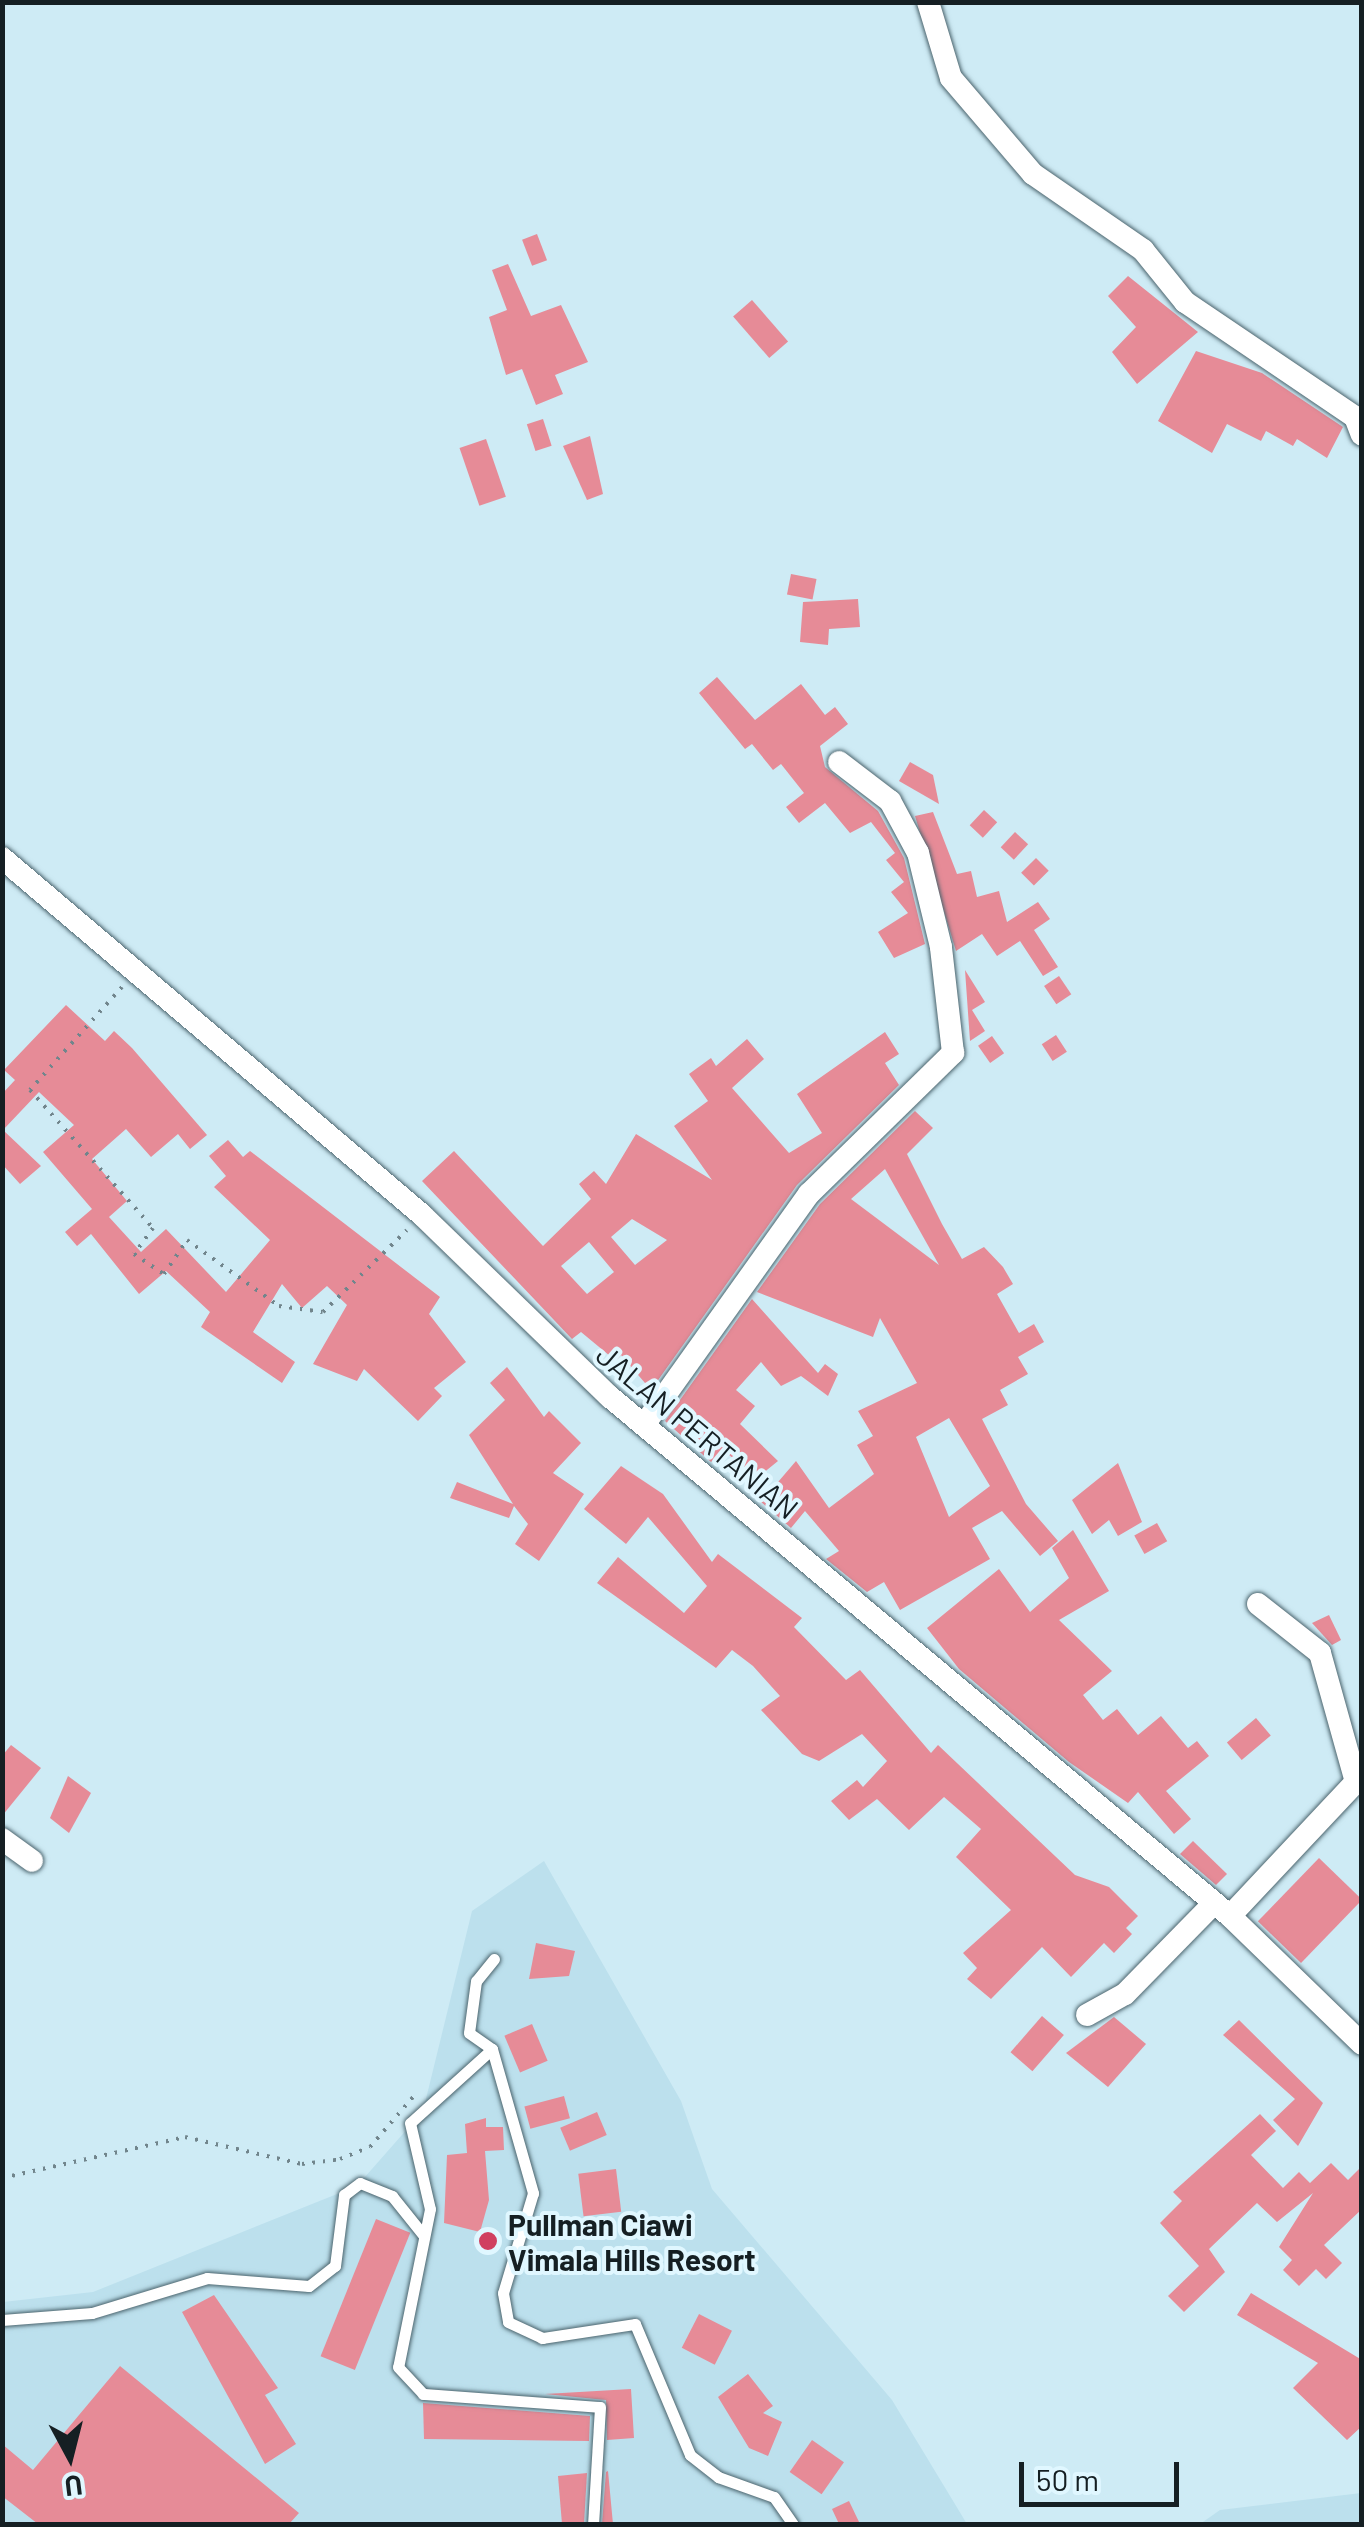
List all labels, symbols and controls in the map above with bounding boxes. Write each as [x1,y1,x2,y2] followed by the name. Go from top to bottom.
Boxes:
[590,1336,806,1526] street label: JALAN PERTANIAN
[508,2206,756,2276] place label: Pullman Ciawi Vimala Hills Resort
[477,2230,499,2252] marker: Pullman Ciawi Vimala Hills Resort
[20,2407,120,2507] north arrow
[1024,2442,1184,2504] scale bar
[1036,2461,1099,2497] text: 50 m
[63,2469,84,2505] text: U

